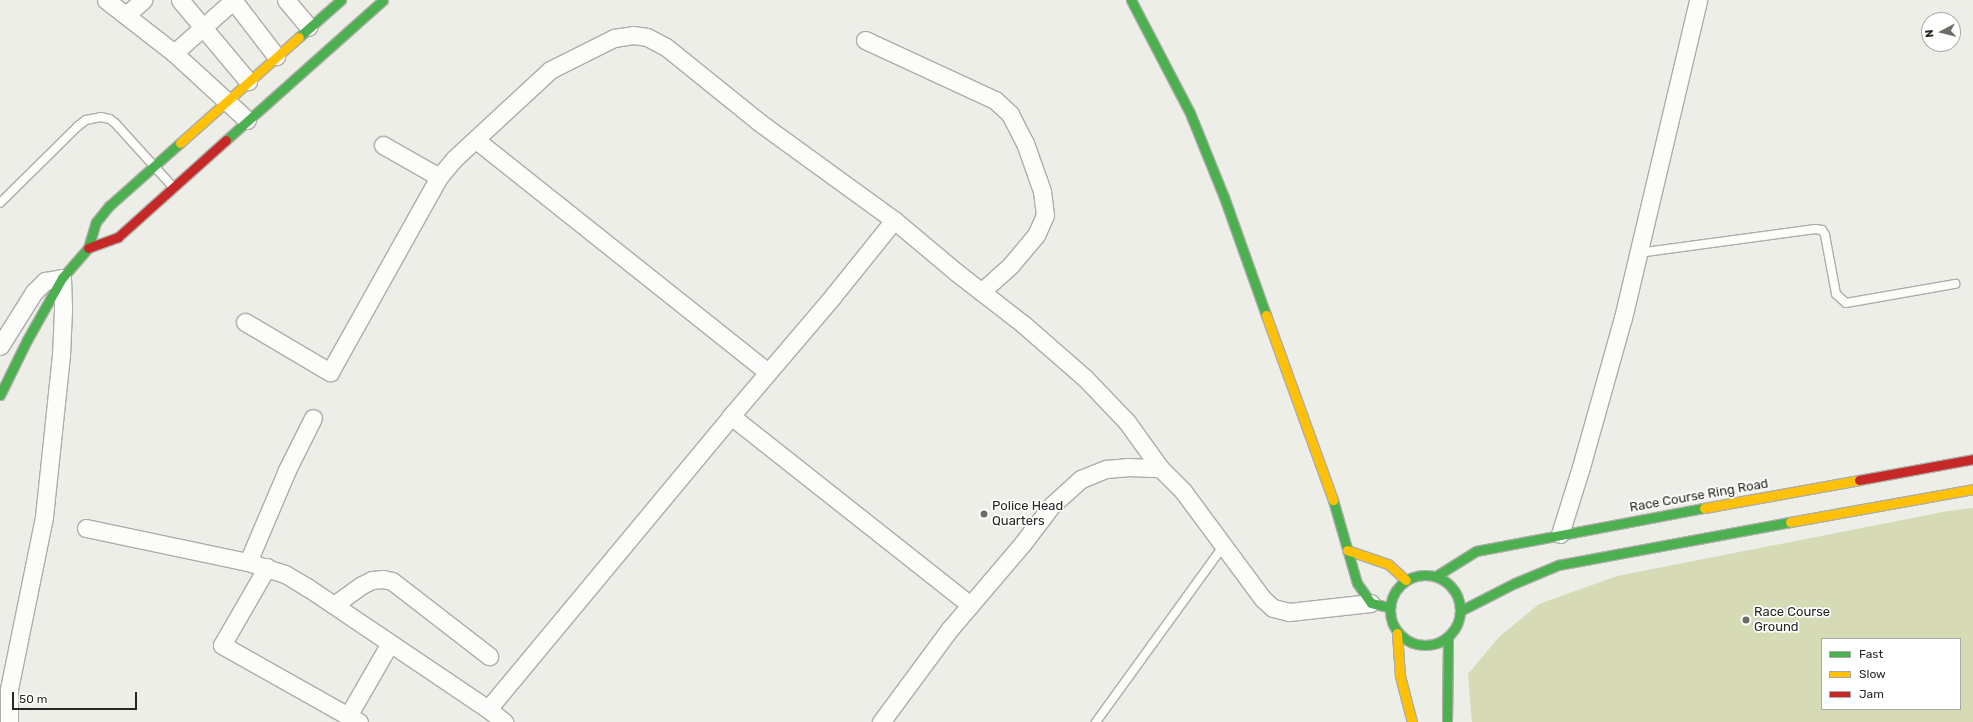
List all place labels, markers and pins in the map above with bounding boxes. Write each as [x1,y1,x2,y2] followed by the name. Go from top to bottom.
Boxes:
[992,499,1063,530] place label: Police Head Quarters
[979,509,989,519] marker: Police Head Quarters
[1754,605,1830,636] place label: Race Course Ground
[1741,615,1751,625] marker: Race Course Ground

